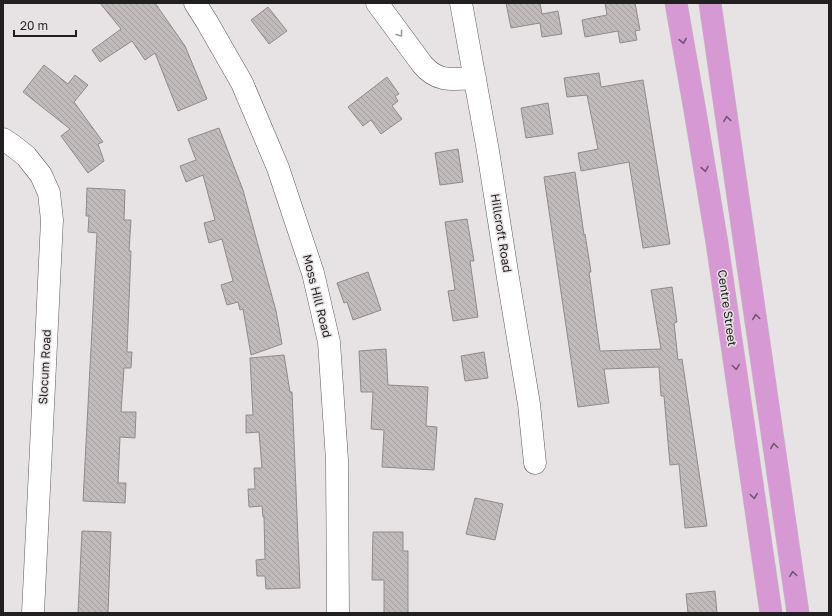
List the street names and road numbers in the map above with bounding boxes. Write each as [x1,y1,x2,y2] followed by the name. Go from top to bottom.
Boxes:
[488,192,515,273] street label: Hillcroft Road
[300,253,335,339] street label: Moss Hill Road
[715,269,740,347] street label: Centre Street
[35,329,54,405] street label: Slocum Road

